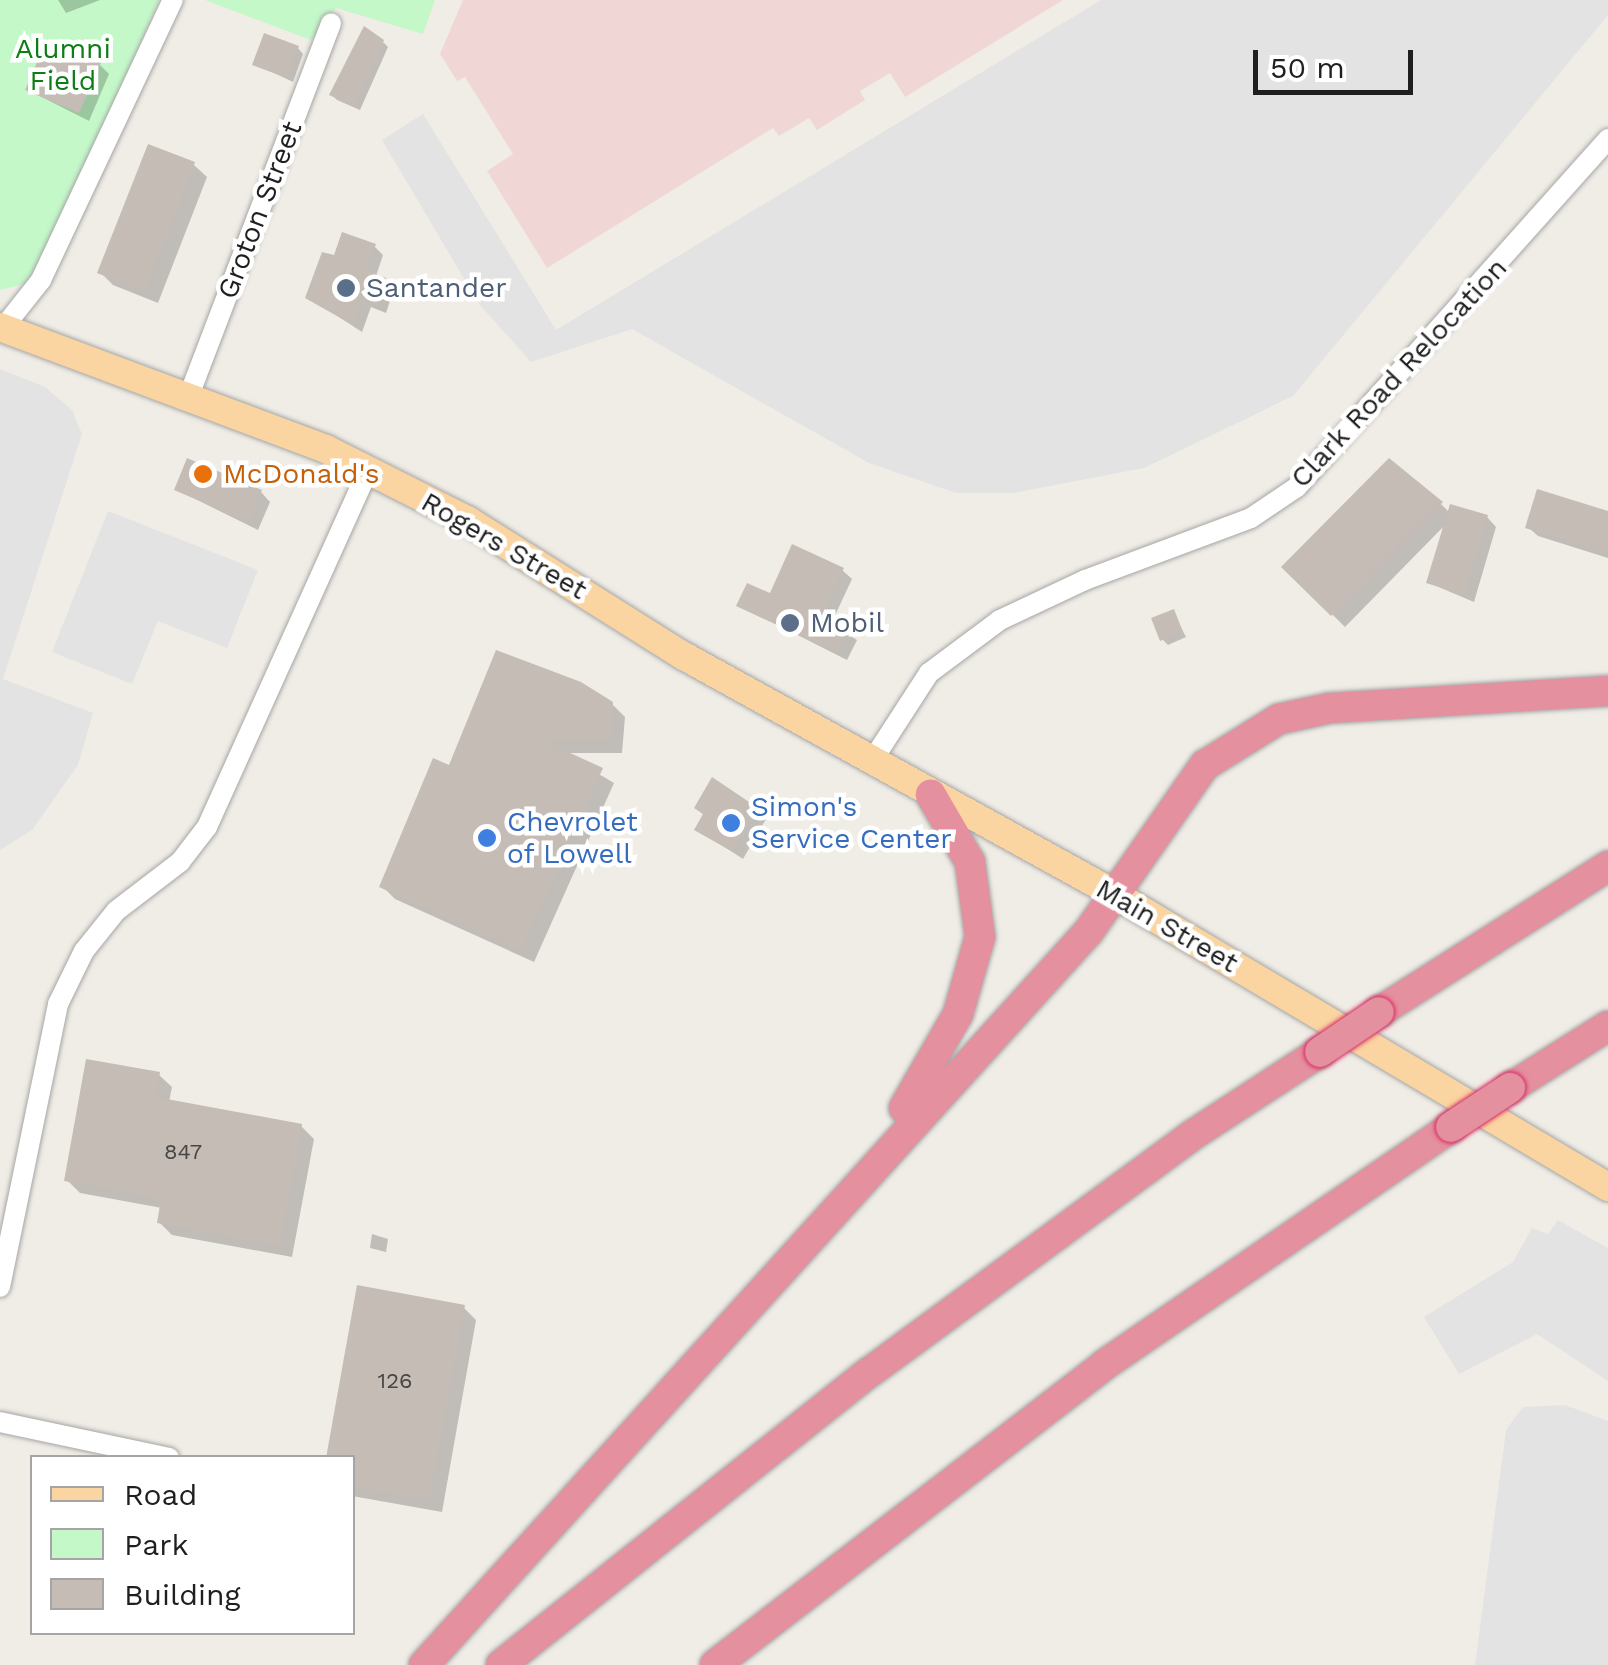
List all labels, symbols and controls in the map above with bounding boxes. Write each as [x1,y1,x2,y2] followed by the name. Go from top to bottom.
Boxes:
[1258,30,1418,92] scale bar
[15,32,111,98] park label: Alumni Field
[1270,50,1345,85] text: 50 m
[211,116,309,304] street label: Groton Street
[1284,251,1514,495] street label: Clark Road Relocation
[366,271,507,305] place label: Santander
[335,277,357,299] marker: Santander
[223,457,380,491] place label: McDonald's
[192,463,214,485] marker: McDonald's
[415,485,593,607] street label: Rogers Street
[810,606,884,640] place label: Mobil
[779,612,801,634] marker: Mobil
[751,790,952,856] place label: Simon's Service Center
[507,805,638,871] place label: Chevrolet of Lowell
[720,812,742,834] marker: Simon's Service Center
[476,827,498,849] marker: Chevrolet of Lowell
[1090,872,1244,980] street label: Main Street
[164,1139,202,1165] house number: 847
[378,1368,412,1394] house number: 126
[30,1455,355,1635] legend
[124,1477,197,1512] text: Road
[124,1527,189,1562] text: Park
[124,1577,241,1612] text: Building

